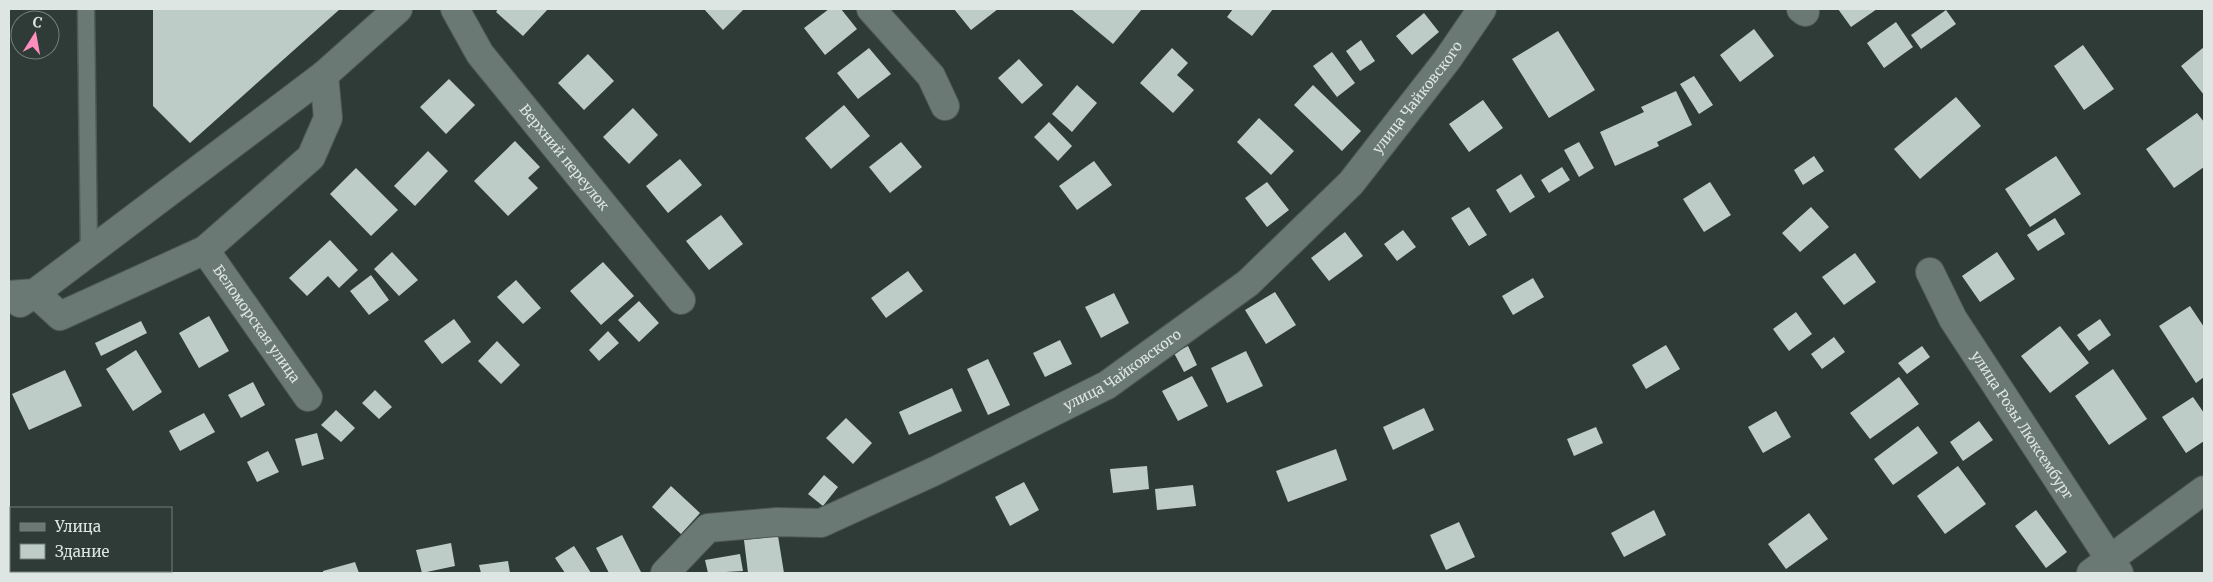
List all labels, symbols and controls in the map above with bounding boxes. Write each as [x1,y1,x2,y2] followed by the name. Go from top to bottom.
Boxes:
[10,10,60,60] north arrow
[31,13,44,32] text: С
[1368,38,1466,157] street label: улица Чайковского
[516,101,613,214] street label: Верхний переулок
[209,261,304,387] street label: Беломорская улица
[1060,325,1185,414] street label: улица Чайковского
[1967,347,2077,503] street label: улица Розы Люксембург
[10,507,172,572] legend
[54,517,101,536] text: Улица
[55,542,109,561] text: Здание

